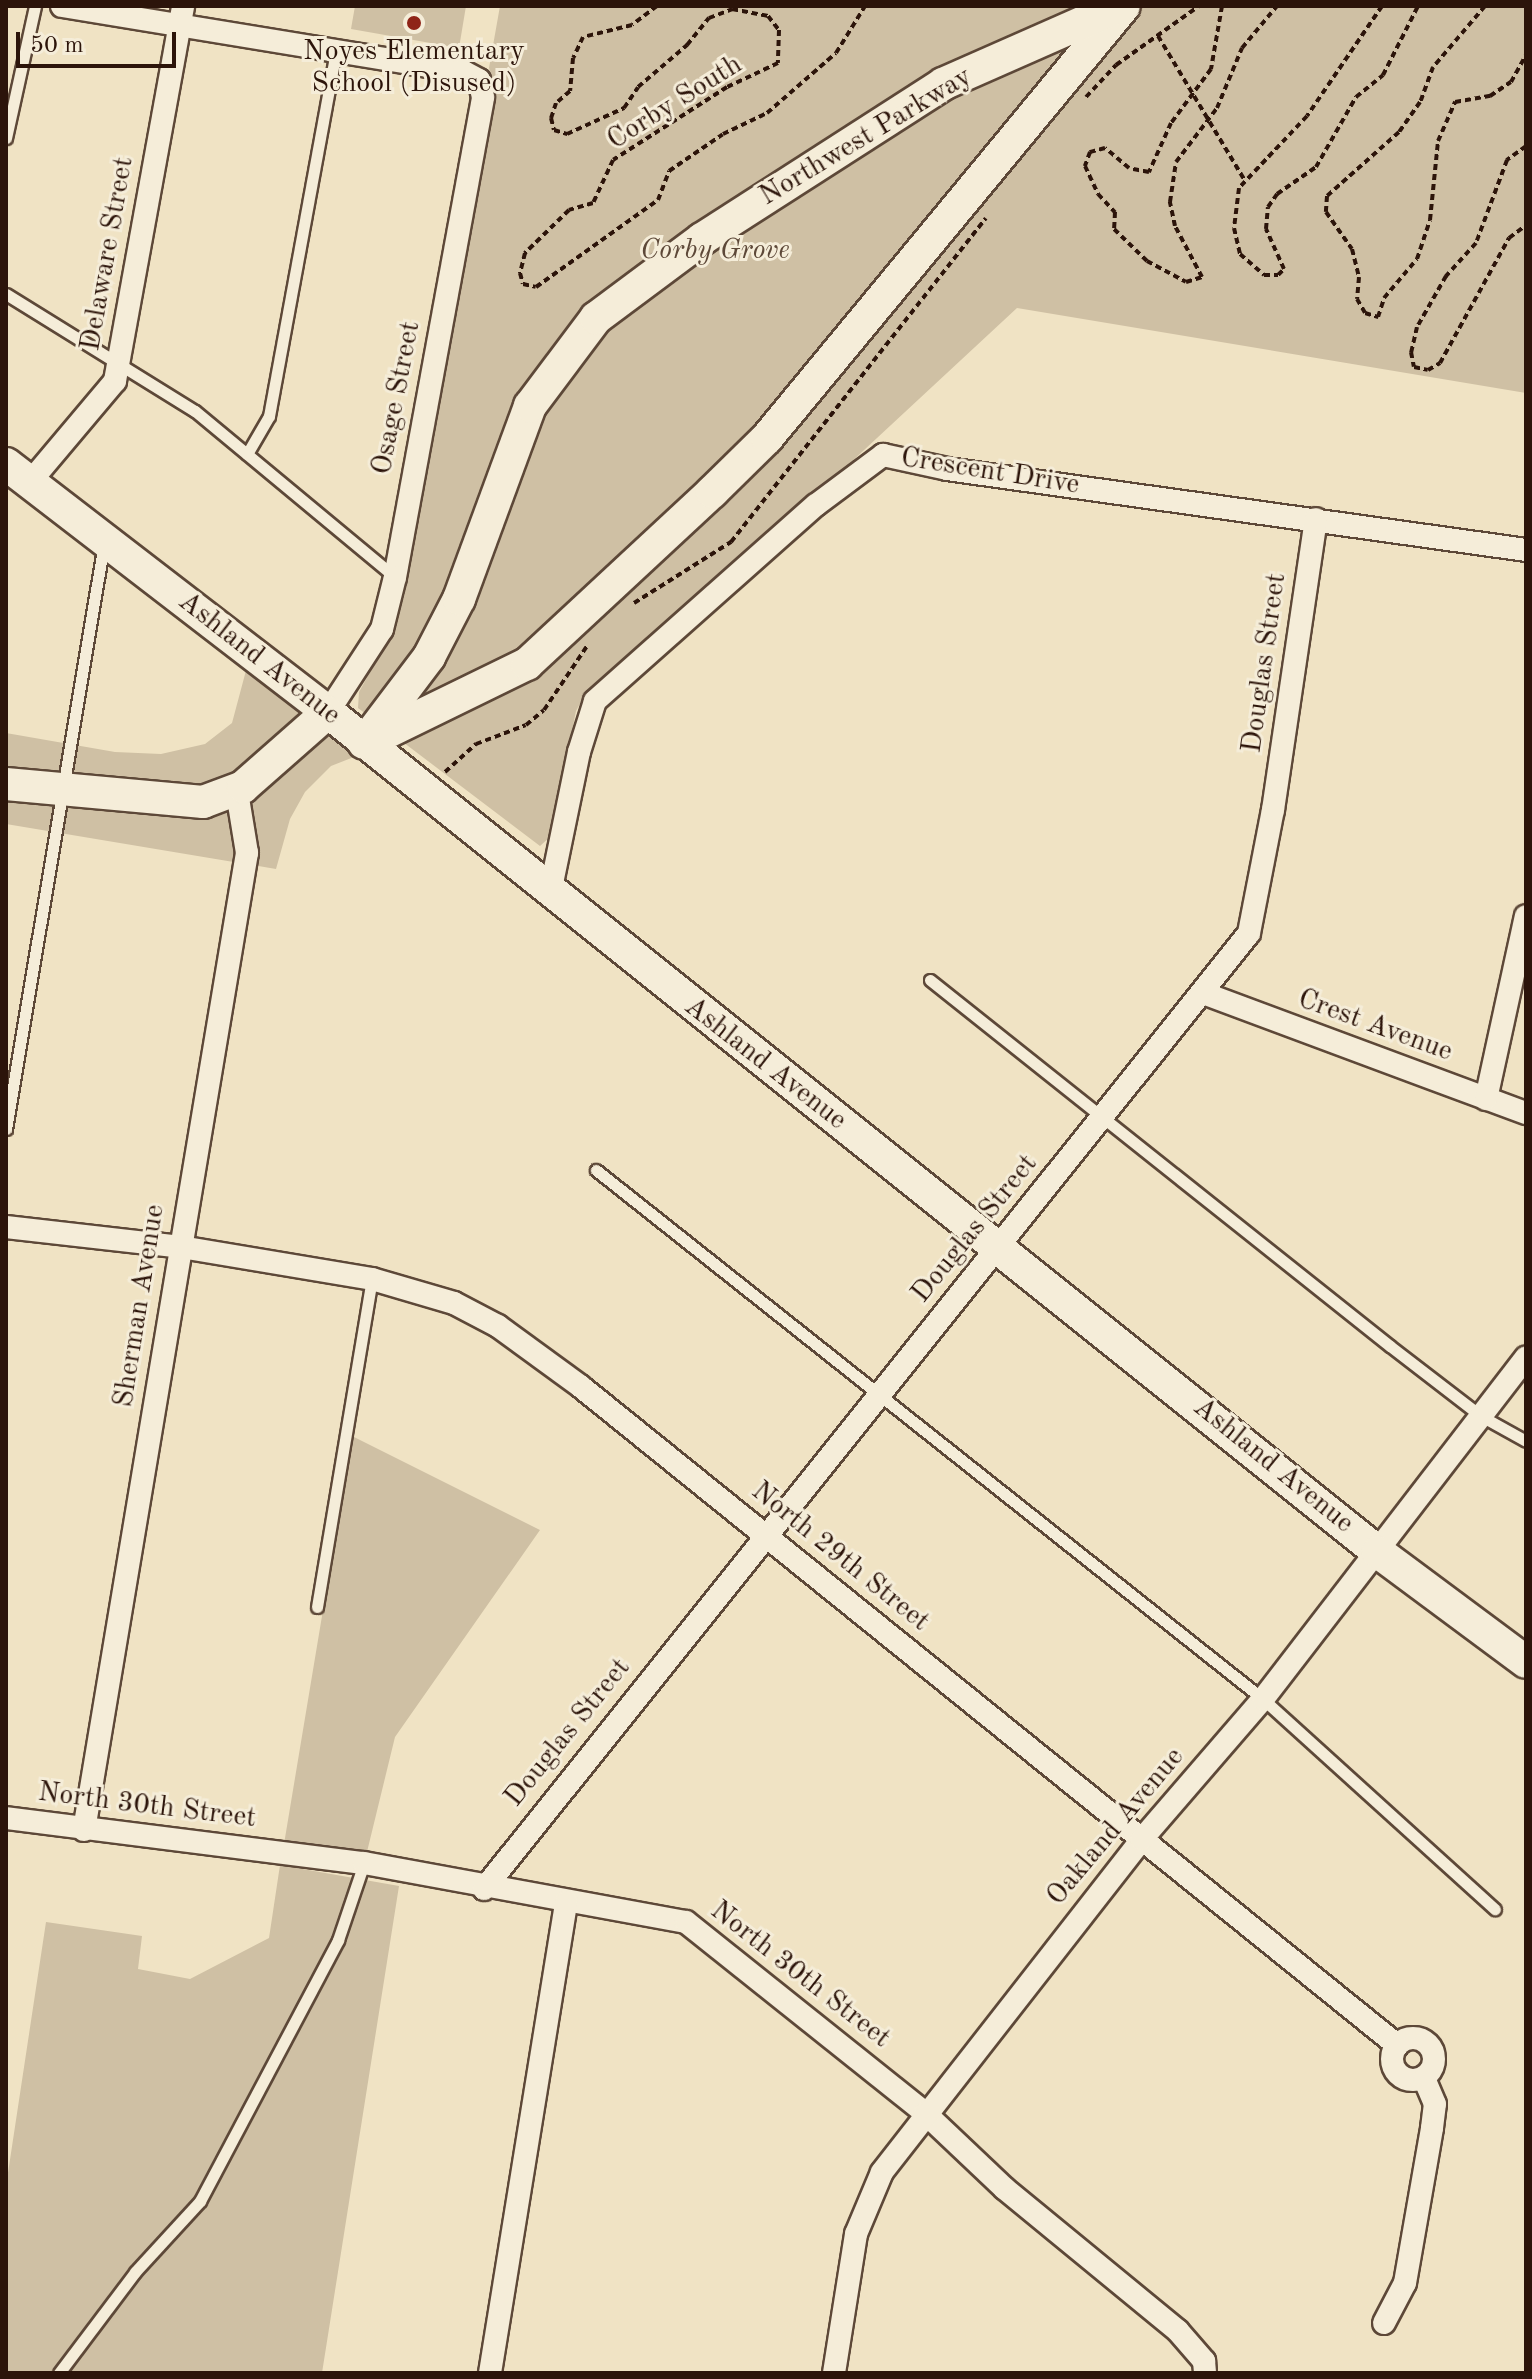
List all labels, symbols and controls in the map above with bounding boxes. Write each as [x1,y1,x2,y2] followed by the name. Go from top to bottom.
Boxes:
[405,14,423,32] marker: Noyes Elementary School (Disused)
[20,16,180,66] scale bar
[30,34,84,58] text: 50 m
[303,35,525,101] place label: Noyes Elementary School (Disused)
[601,48,749,158] street label: Corby South
[754,60,978,214] street label: Northwest Parkway
[74,154,142,354] street label: Delaware Street
[640,234,790,268] park label: Corby Grove
[366,318,428,478] street label: Osage Street
[898,441,1082,503] street label: Crescent Drive
[1236,571,1294,755] street label: Douglas Street
[171,585,347,733] street label: Ashland Avenue
[1293,983,1457,1069] street label: Crest Avenue
[677,990,853,1138] street label: Ashland Avenue
[905,1148,1045,1310] street label: Douglas Street
[107,1202,173,1410] street label: Sherman Avenue
[1186,1391,1360,1541] street label: Ashland Avenue
[744,1475,936,1639] street label: North 29th Street
[498,1652,638,1814] street label: Douglas Street
[1040,1741,1192,1913] street label: Oakland Avenue
[36,1776,258,1836] street label: North 30th Street
[703,1894,897,2056] street label: North 30th Street

